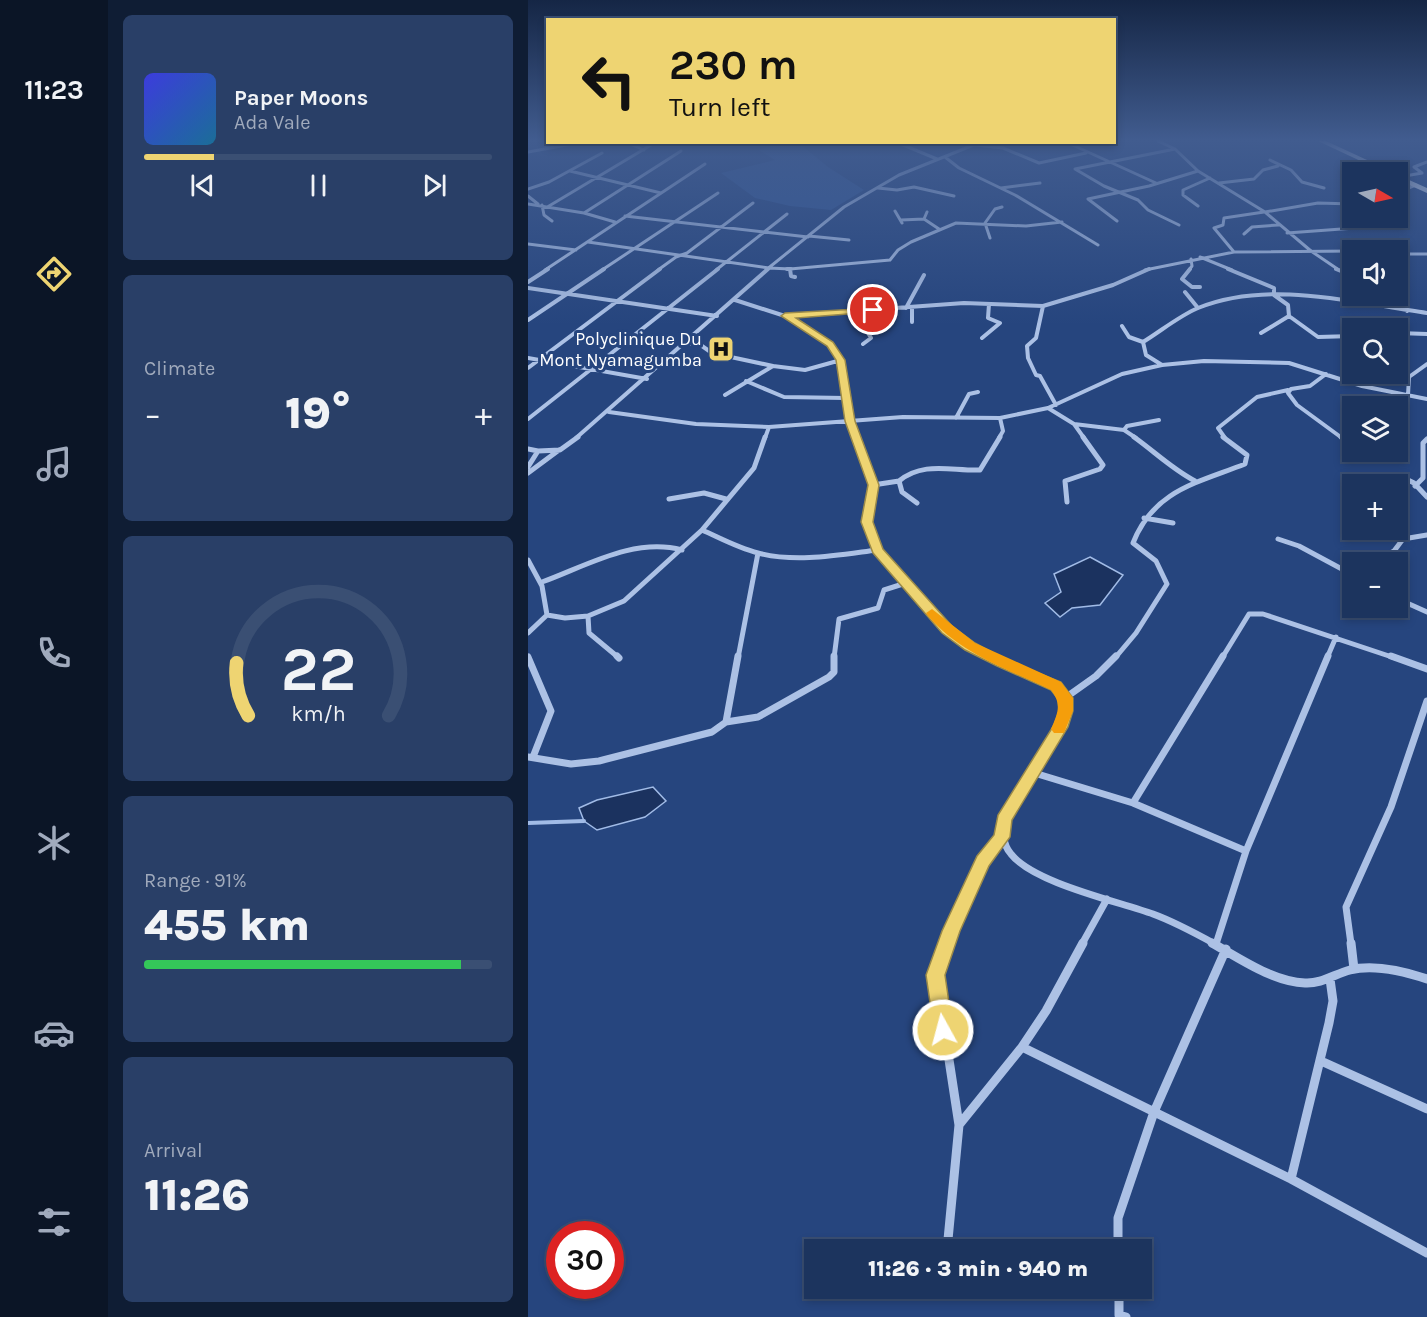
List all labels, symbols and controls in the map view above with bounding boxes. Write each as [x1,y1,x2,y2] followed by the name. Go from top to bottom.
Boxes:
[669,40,798,90] text: 230 m
[570,42,648,120] icon: left
[24,74,84,106] text: 11:23
[234,85,368,111] text: Paper Moons
[669,91,770,123] text: Turn left
[234,111,311,134] text: Ada Vale
[1342,162,1408,228] north arrow
[1342,162,1408,618] map controls
[186,169,219,202] icon: previous
[302,169,335,202] icon: pause
[418,169,451,202] icon: next
[1342,240,1408,306] button: sound
[33,253,75,295] icon: directions
[847,284,898,335] pin
[856,293,889,326] icon: arrive
[1342,318,1408,384] button: search
[539,328,702,371] place label: Polyclinique Du Mont Nyamagumba
[706,334,736,364] hospital icon: Polyclinique Du Mont Nyamagumba
[144,357,215,380] text: Climate
[285,387,351,439] text: 19°
[144,395,161,433] text: −
[475,395,492,433] text: +
[1342,396,1408,462] button: layers
[33,443,75,485] icon: music
[1342,474,1408,540] button: +
[1342,552,1408,618] button: −
[33,632,75,674] icon: phone
[280,633,356,706] text: 22
[291,701,345,726] text: km/h
[33,822,75,864] icon: climate
[144,869,247,892] text: Range · 91%
[144,899,310,951] text: 455 km
[911,998,975,1062] position arrow
[33,1012,75,1054] icon: car
[144,1139,203,1162] text: Arrival
[144,1169,250,1221] text: 11:26
[33,1201,75,1243] icon: filters
[546,1221,624,1299] speed limit sign: 30
[868,1256,1088,1282] text: 11:26 · 3 min · 940 m

